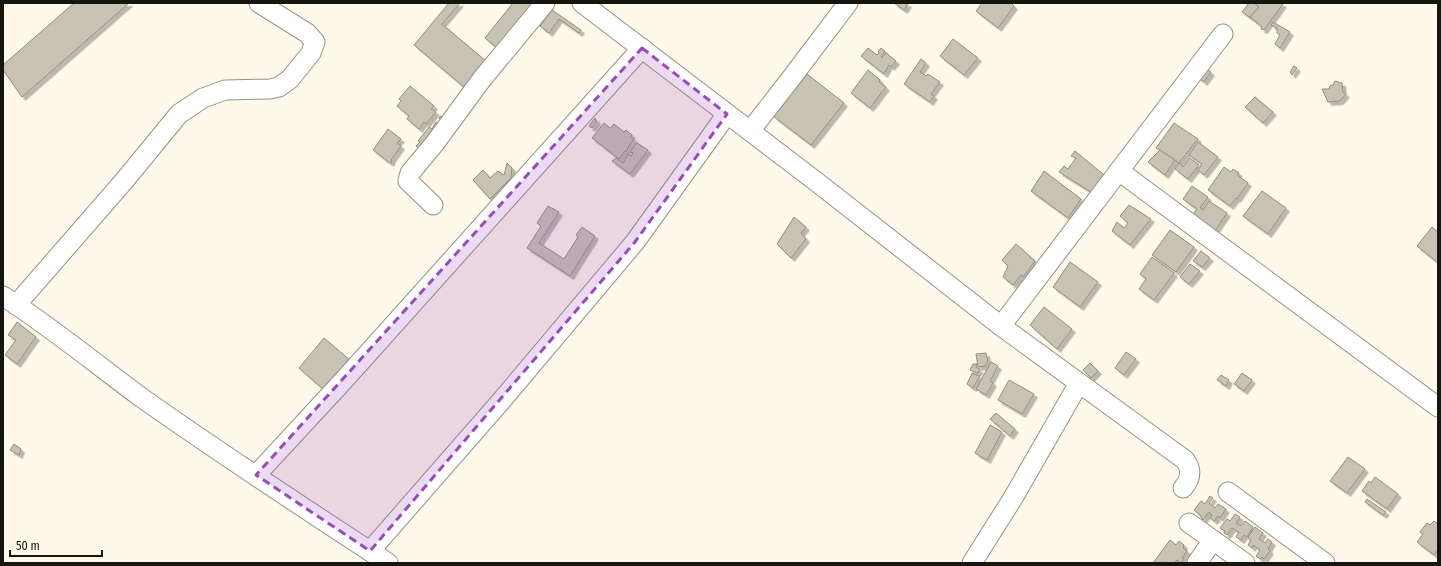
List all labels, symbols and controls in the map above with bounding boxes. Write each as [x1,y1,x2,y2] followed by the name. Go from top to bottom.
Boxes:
[10,532,102,558] scale bar
[16,539,40,553] text: 50 m

